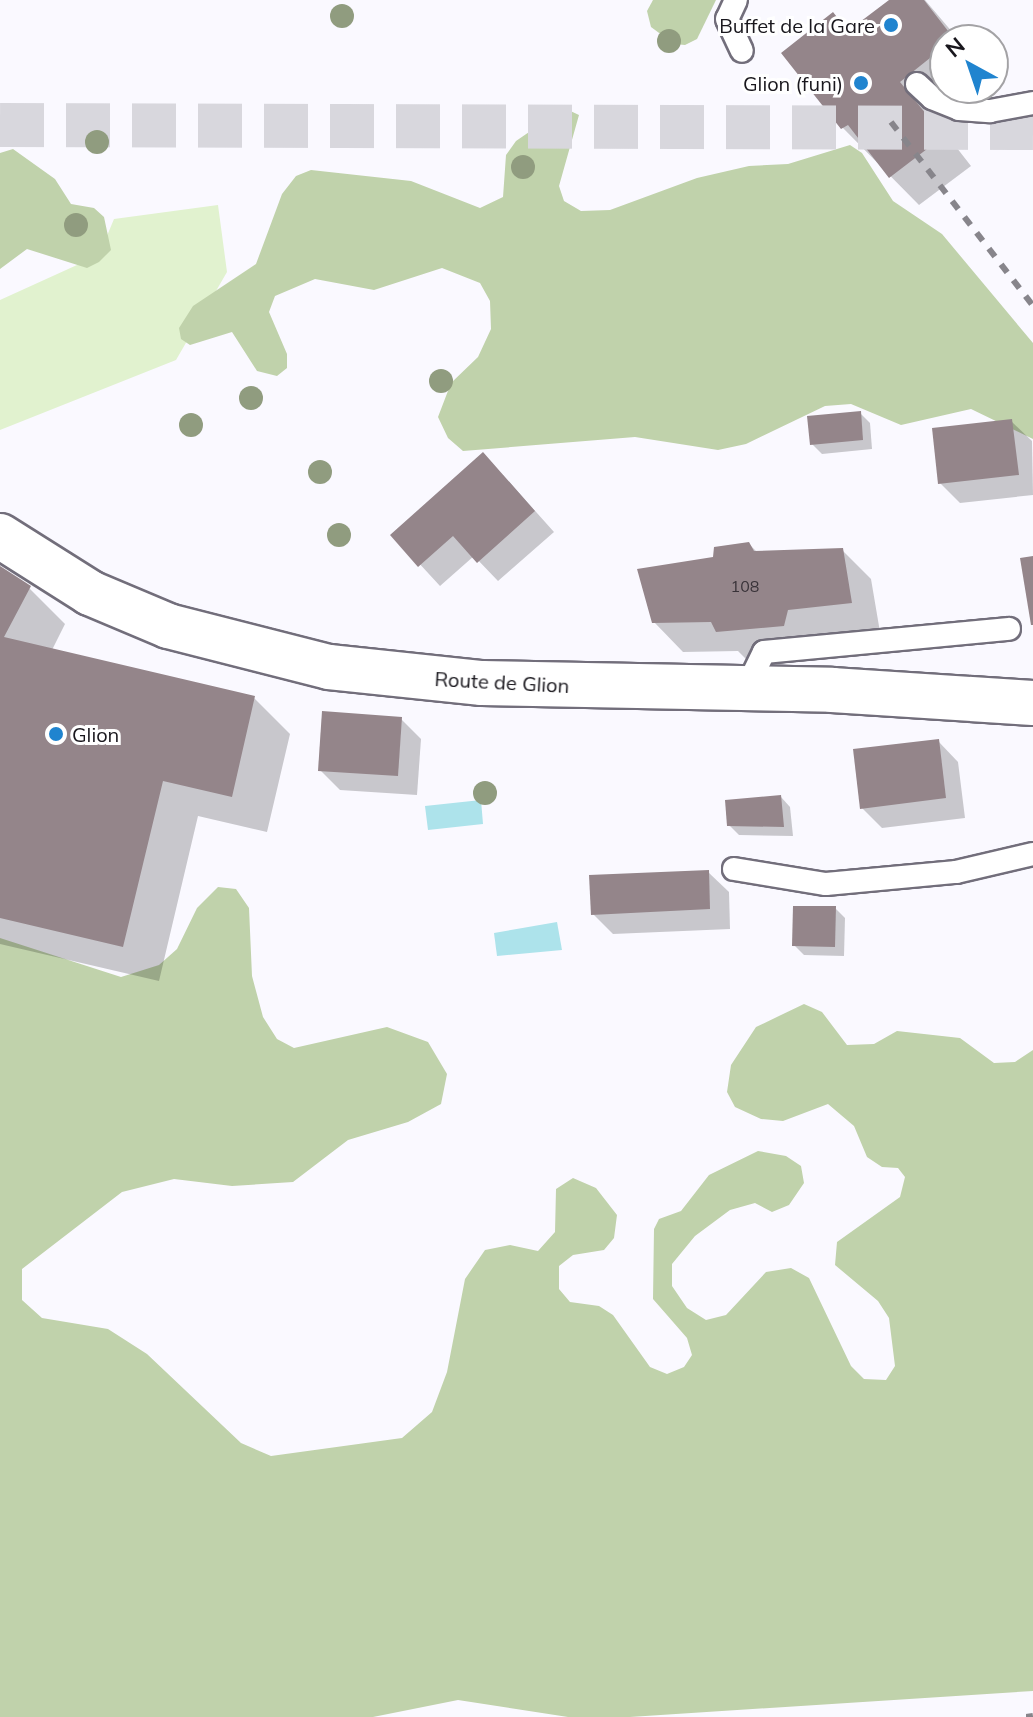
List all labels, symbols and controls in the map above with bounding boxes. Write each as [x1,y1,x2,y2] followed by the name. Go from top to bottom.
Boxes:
[719,13,875,37] place label: Buffet de la Gare
[882,16,900,34] marker: Buffet de la Gare
[929,24,1009,104] north arrow
[939,31,970,63] text: N
[743,71,843,95] place label: Glion (funi)
[850,72,872,94] marker: Glion (funi)
[731,576,759,596] house number: 108
[434,666,570,698] street label: Route de Glion
[72,722,119,746] place label: Glion
[47,725,65,743] marker: Glion

